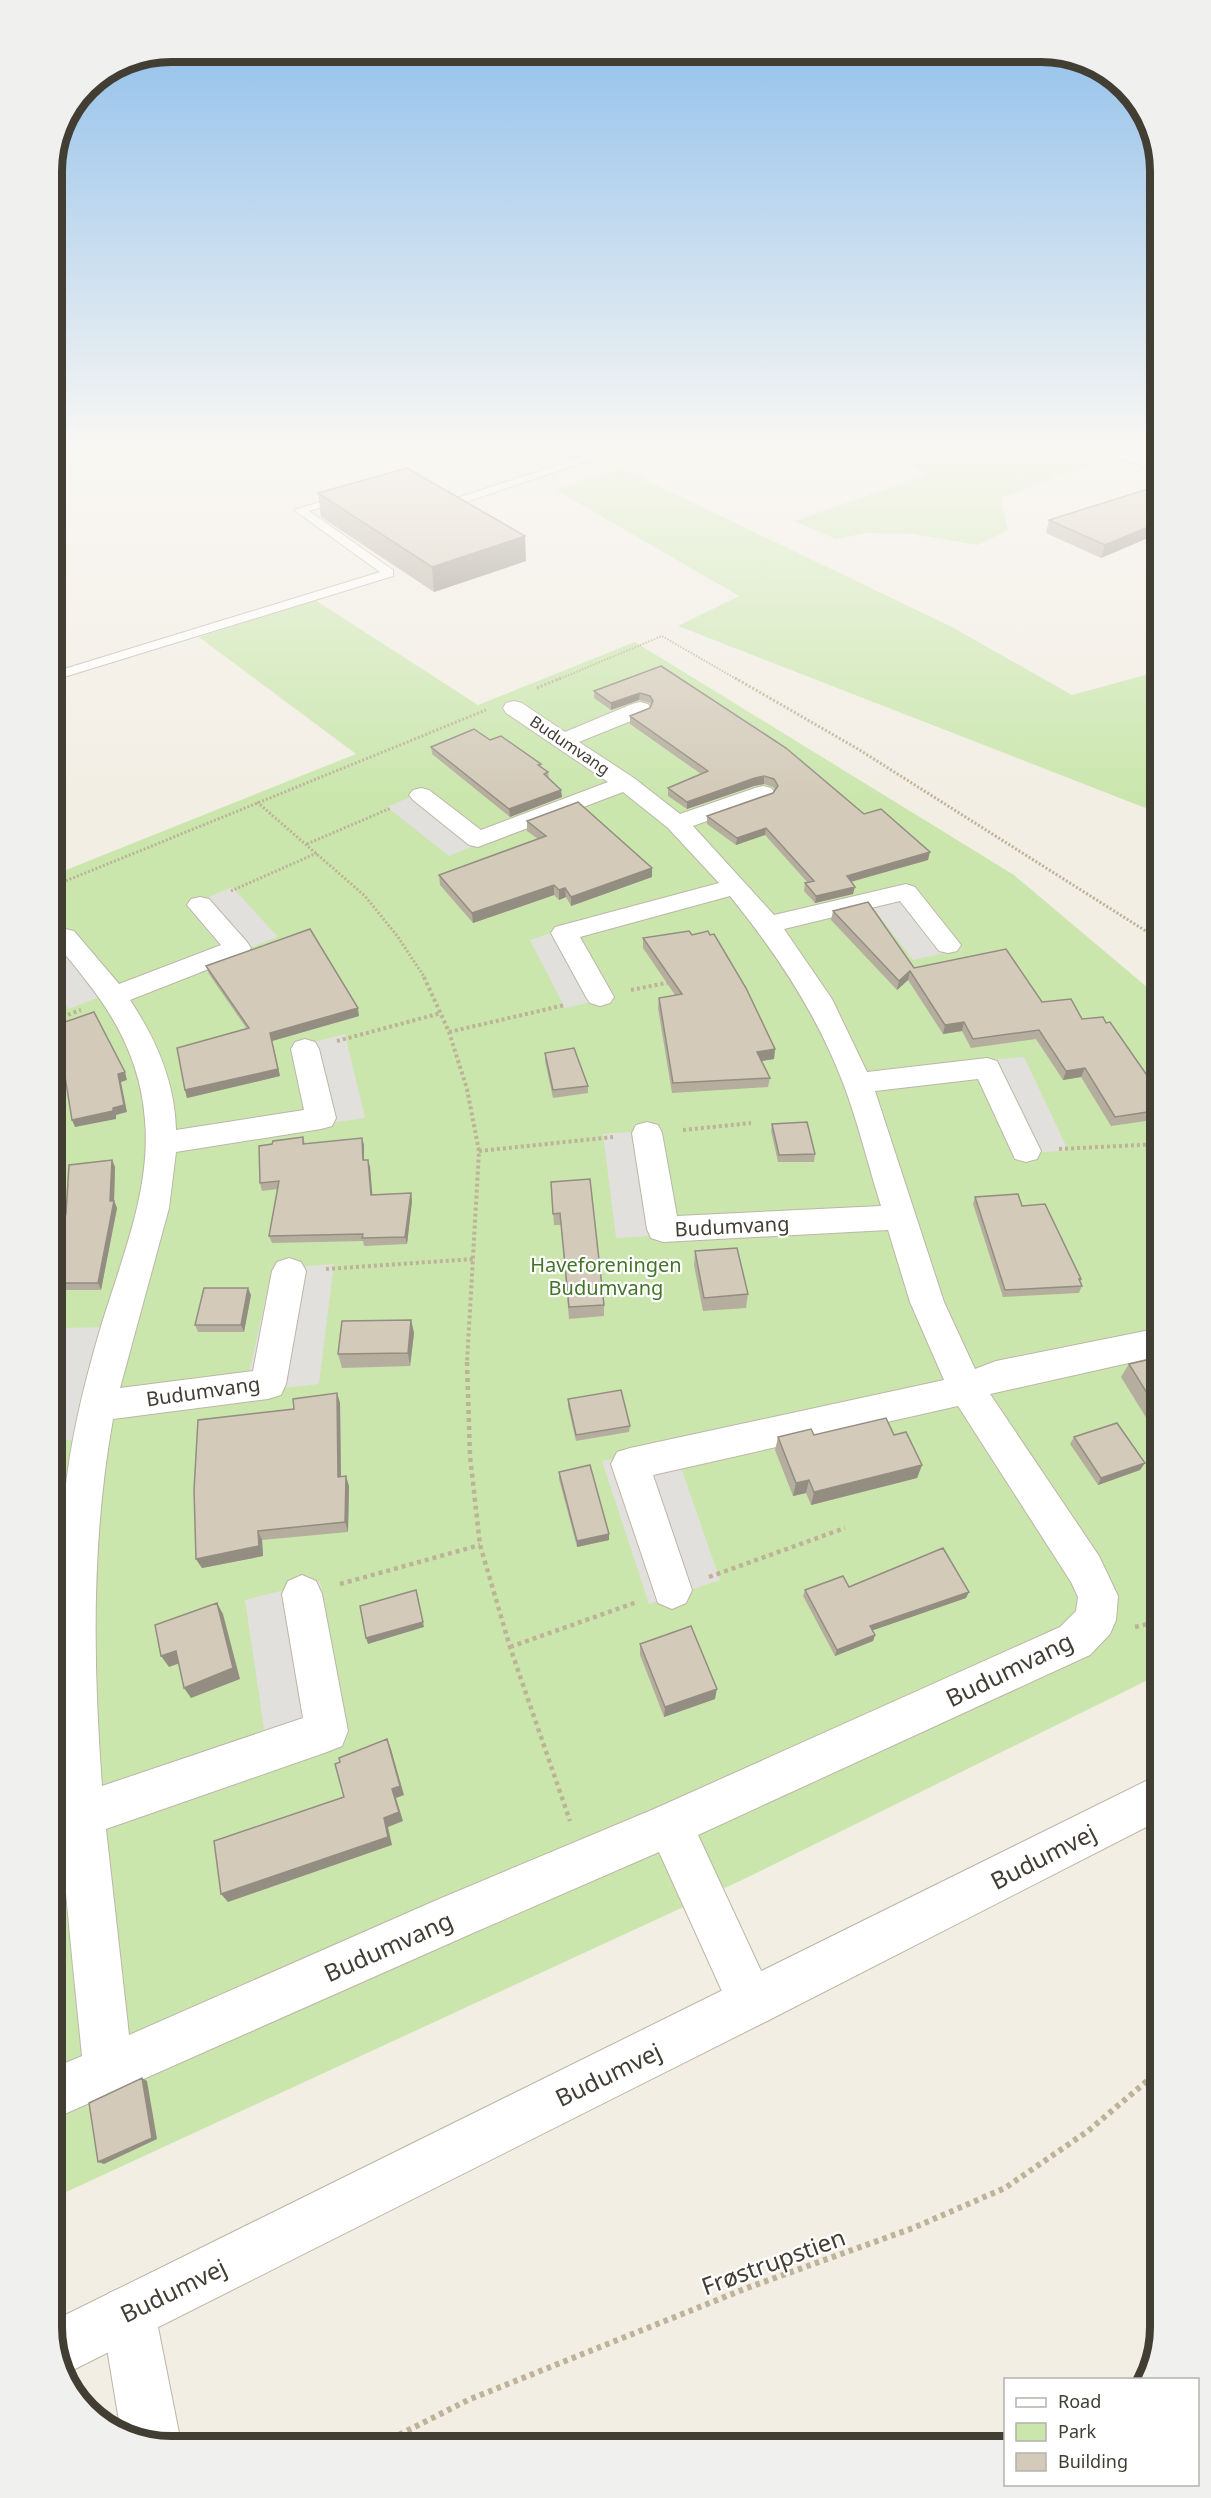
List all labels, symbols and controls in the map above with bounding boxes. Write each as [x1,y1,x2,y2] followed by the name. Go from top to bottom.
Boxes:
[526,710,614,780] street label: Budumvang
[674,1210,790,1242] street label: Budumvang
[530,1251,682,1301] park label: Haveforeningen Budumvang
[144,1370,262,1412] street label: Budumvang
[940,1624,1078,1714] street label: Budumvang
[985,1815,1101,1897] street label: Budumvej
[318,1903,458,1989] street label: Budumvang
[549,2034,667,2114] street label: Budumvej
[697,2220,849,2302] street label: Frøstrupstien
[114,2250,232,2330] street label: Budumvej
[1004,2378,1199,2486] legend
[1058,2389,1101,2413] text: Road
[1058,2419,1096,2443] text: Park
[1058,2449,1128,2473] text: Building

